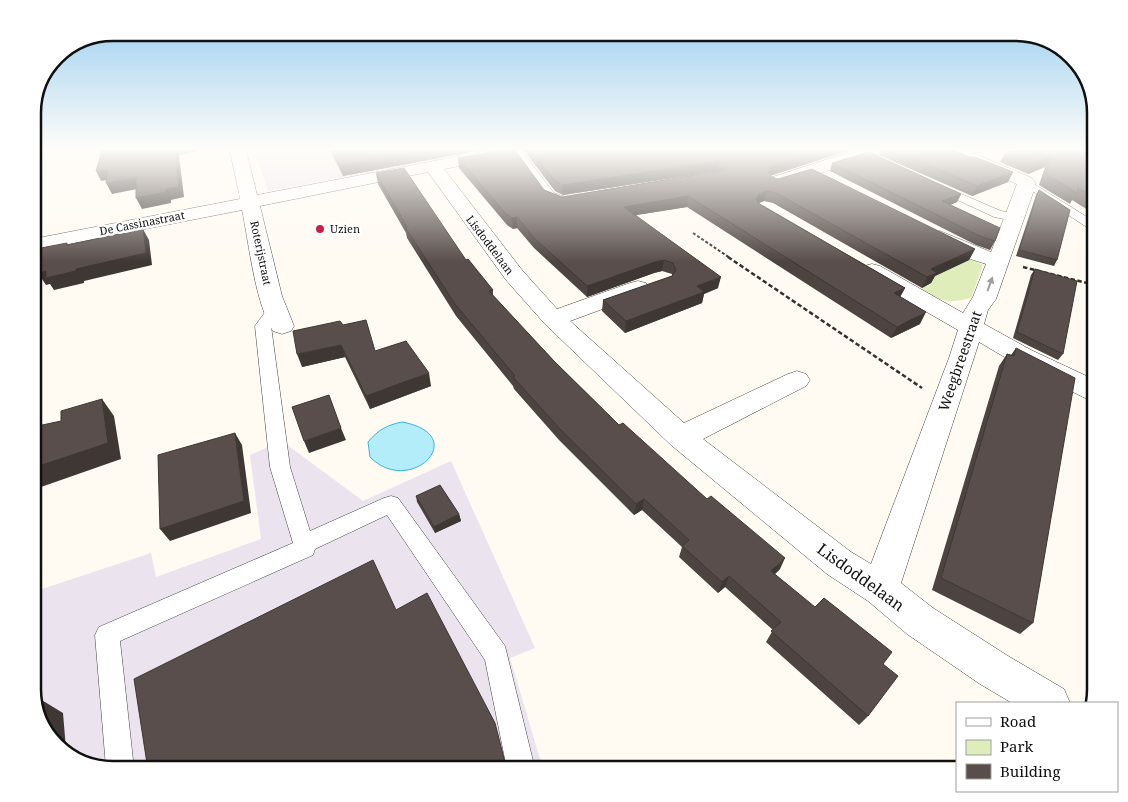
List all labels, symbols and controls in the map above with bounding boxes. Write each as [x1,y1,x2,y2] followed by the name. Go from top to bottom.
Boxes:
[98,207,186,238] street label: De Cassinastraat
[463,212,518,277] street label: Lisdoddelaan
[247,219,276,287] street label: Roterijstraat
[330,221,360,236] place label: Uzien
[314,223,326,235] marker: Uzien
[987,277,994,292] one-way arrow
[933,308,986,413] street label: Weegbreestraat
[813,538,909,616] street label: Lisdoddelaan
[956,702,1118,792] legend
[1000,711,1036,731] text: Road
[1000,736,1034,756] text: Park
[1000,761,1061,781] text: Building

